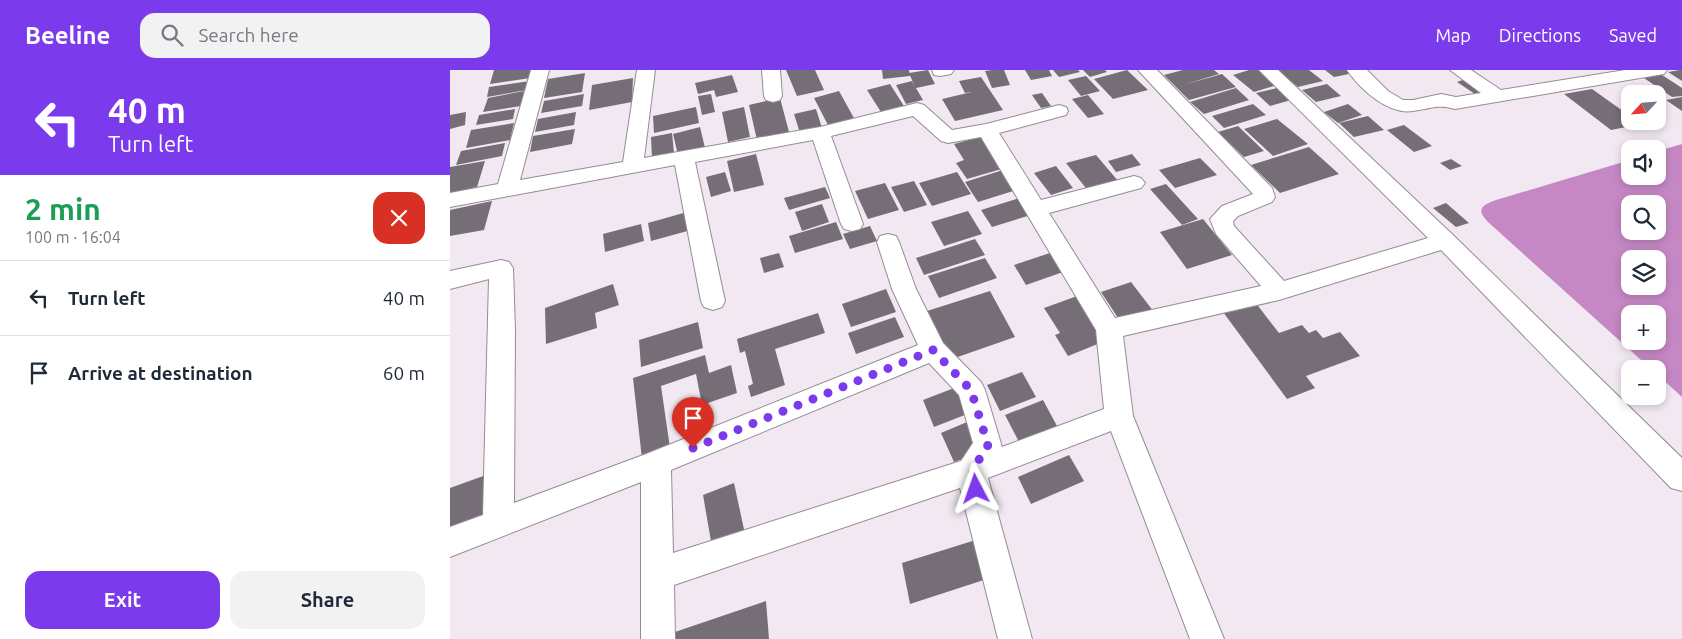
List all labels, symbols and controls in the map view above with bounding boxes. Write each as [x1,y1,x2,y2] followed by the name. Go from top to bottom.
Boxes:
[140,13,490,58] search box
[158,21,186,49] icon: search
[25,22,110,49] text: Beeline
[198,24,299,46] text: Search here
[1435,25,1471,45] text: Map
[1499,25,1581,45] text: Directions
[1609,25,1657,45] text: Saved
[1621,85,1666,130] north arrow
[1621,85,1666,405] map controls
[25,90,90,155] icon: left
[108,90,186,130] text: 40 m
[108,131,193,156] text: Turn left
[1621,140,1666,185] button: sound
[25,192,101,226] text: 2 min
[373,192,425,244] button: close
[1621,195,1666,240] button: search
[25,228,121,246] text: 100 m · 16:04
[1621,250,1666,295] button: layers
[25,284,53,312] icon: left
[68,287,146,309] text: Turn left
[383,287,425,309] text: 40 m
[1621,305,1666,350] button: +
[25,359,53,387] icon: arrive
[1621,360,1666,405] button: −
[68,362,253,384] text: Arrive at destination
[383,362,425,384] text: 60 m
[672,397,714,448] pin
[679,404,707,432] icon: arrive
[949,462,1001,514] position arrow
[25,571,220,629] button: Exit
[230,571,425,629] button: Share

